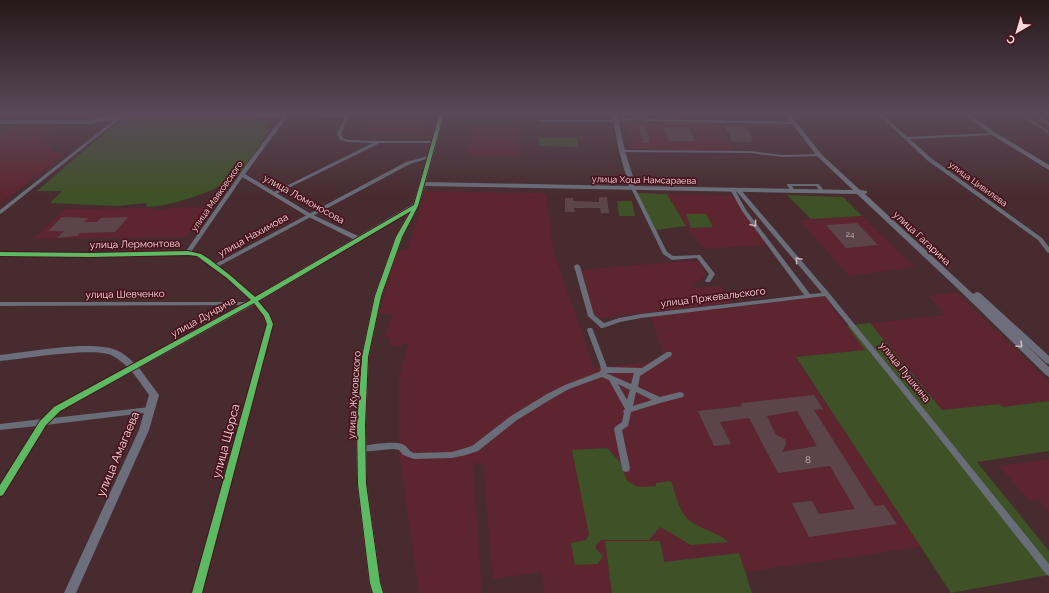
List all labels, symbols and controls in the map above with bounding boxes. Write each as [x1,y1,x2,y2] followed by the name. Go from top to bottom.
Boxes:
[997,12,1037,52] north arrow
[1004,32,1018,47] text: С
[189,159,245,233] street label: улица Маяковского
[947,159,1009,209] street label: улица Цивилева
[262,172,346,226] street label: улица Ломоносова
[592,174,696,186] street label: улица Хоца Намсараева
[891,209,953,267] street label: улица Гагарина
[216,211,290,259] street label: улица Нахимова
[750,219,757,226] one-way arrow
[846,229,855,239] house number: 24
[90,238,180,250] street label: улица Лермонтова
[796,257,803,264] one-way arrow
[660,285,766,309] street label: улица Пржевальского
[85,288,165,300] street label: улица Шевченко
[169,295,237,339] street label: улица Дундича
[877,340,933,404] street label: улица Пушкина
[1015,340,1023,347] one-way arrow
[345,351,363,439] street label: улица Жуковского
[209,402,243,480] street label: улица Щорса
[94,409,142,499] street label: улица Амагаева
[805,454,811,465] house number: 8

